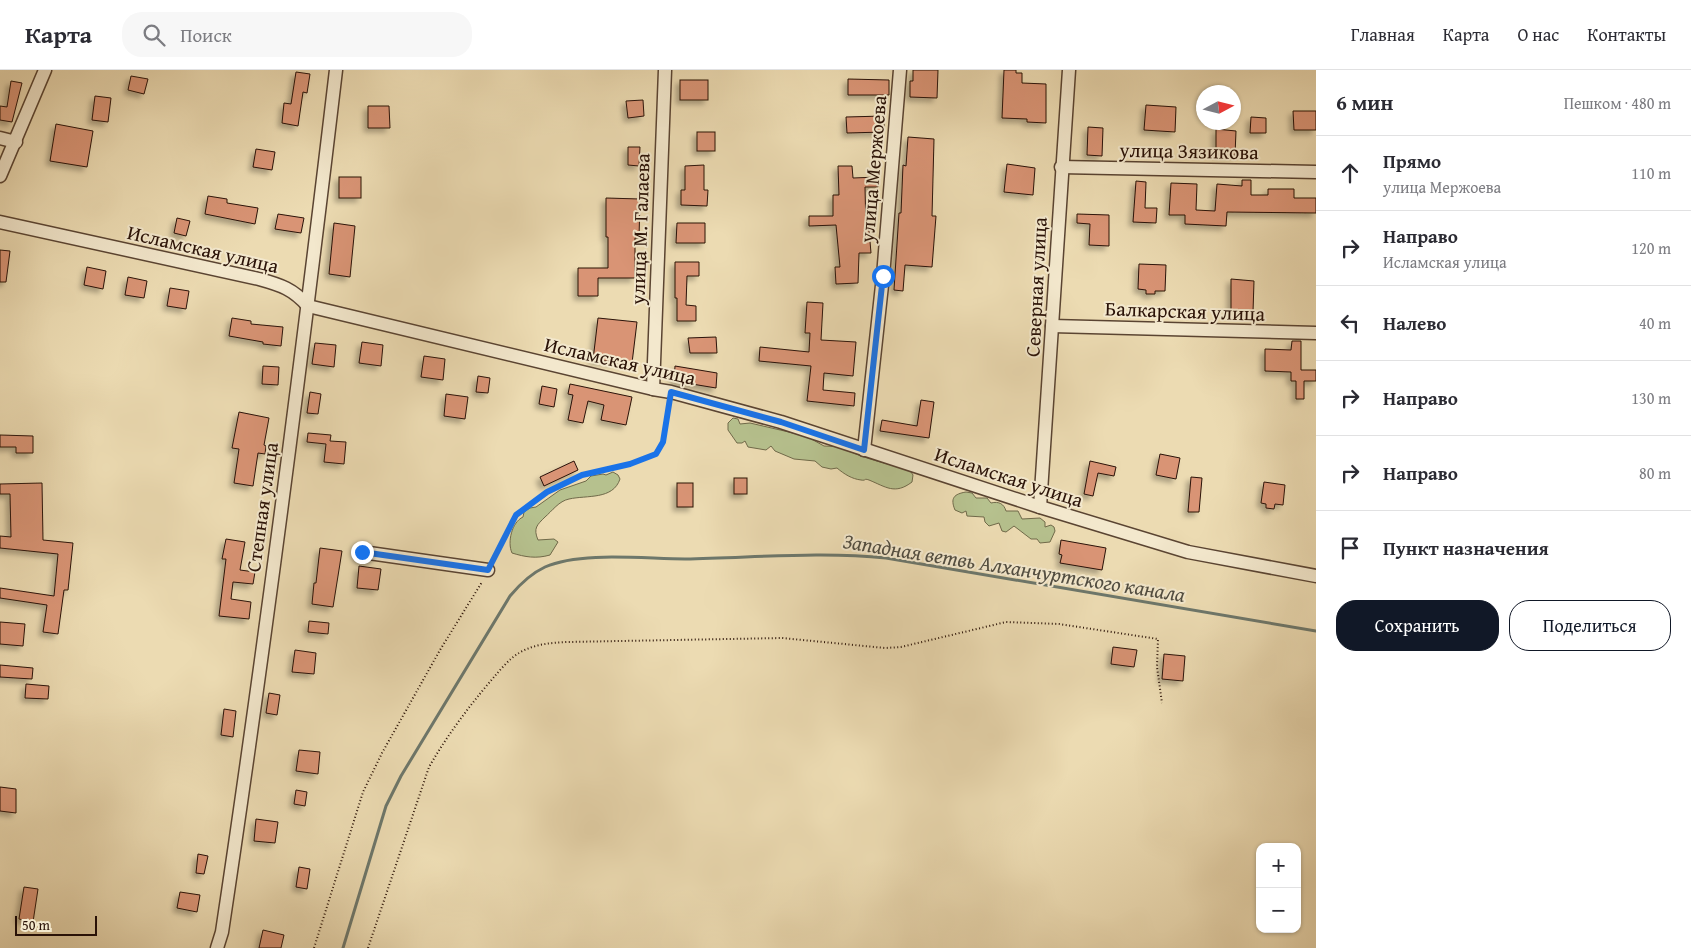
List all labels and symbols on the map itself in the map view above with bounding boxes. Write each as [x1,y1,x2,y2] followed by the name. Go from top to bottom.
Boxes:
[1196,85,1241,130] north arrow
[852,94,893,245] street label: улица Мержоева
[1118,135,1259,166] street label: улица Зязикова
[622,152,657,306] street label: улица М. Галаева
[1017,216,1054,358] street label: Северная улица
[125,217,282,280] street label: Исламская улица
[872,265,895,288] route start
[1105,293,1266,328] street label: Балкарская улица
[542,329,699,392] street label: Исламская улица
[931,439,1088,514] street label: Исламская улица
[238,440,285,574] street label: Степная улица
[841,525,1188,610] water label: Западная ветвь Алханчуртского канала
[351,541,374,564] route end
[15,913,98,936] scale bar

